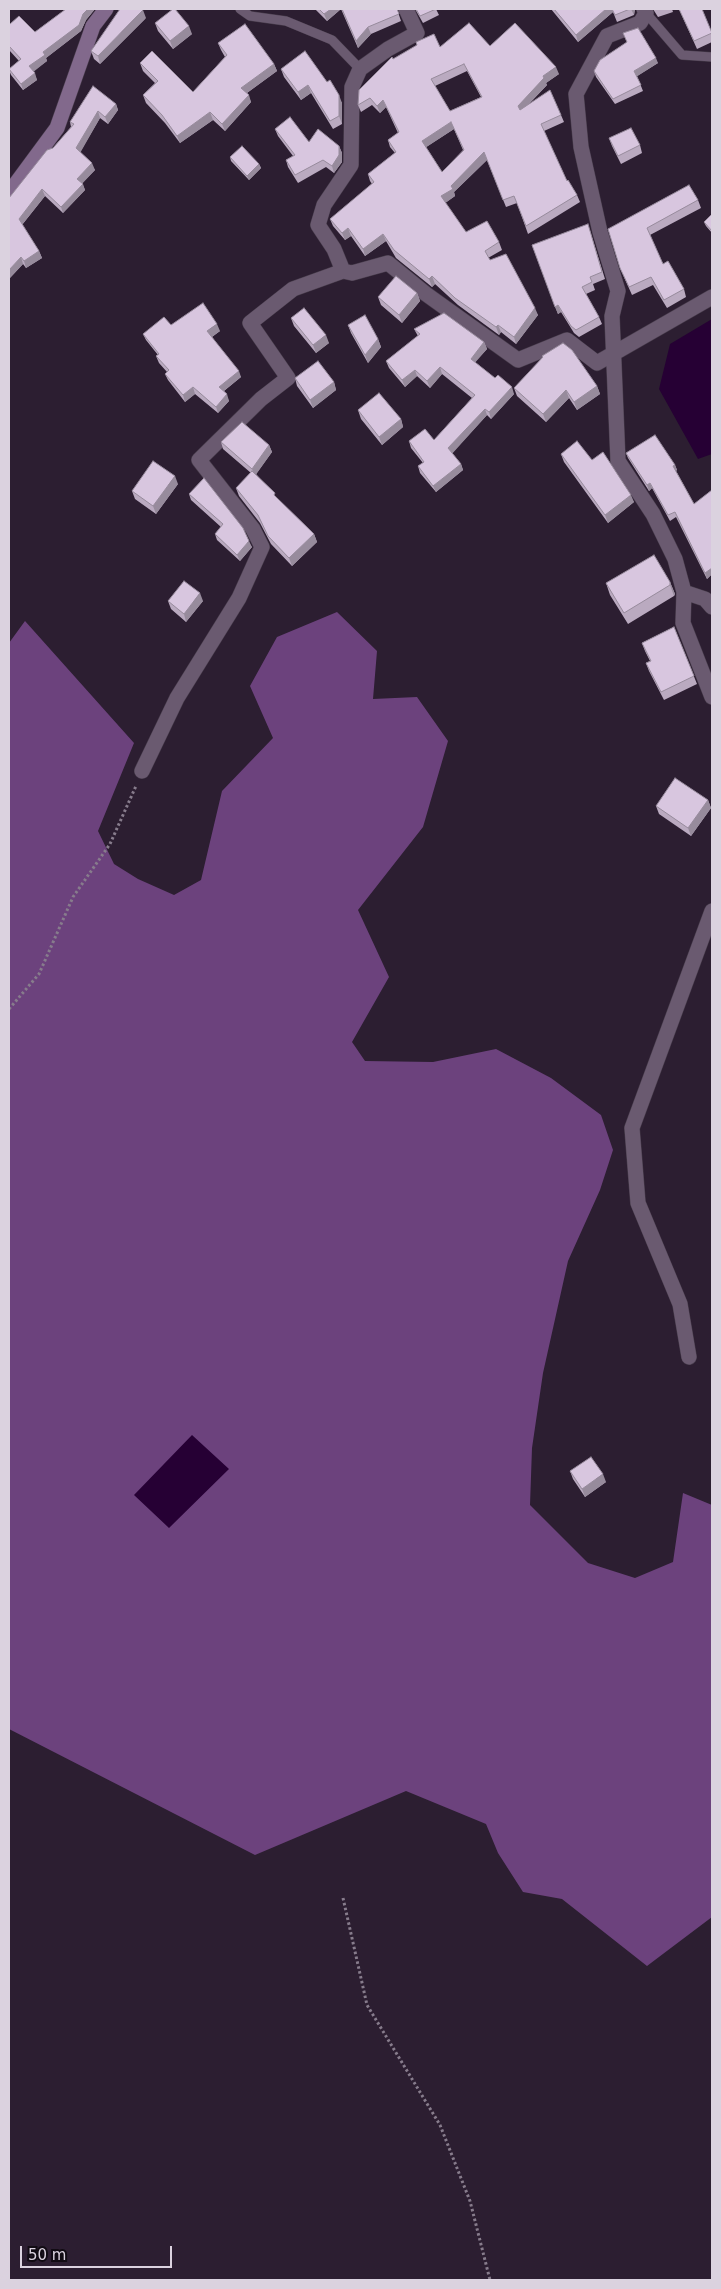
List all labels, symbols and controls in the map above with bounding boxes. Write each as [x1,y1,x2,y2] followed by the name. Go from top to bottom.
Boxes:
[22,2236,175,2268] scale bar
[28,2246,66,2264] text: 50 m

